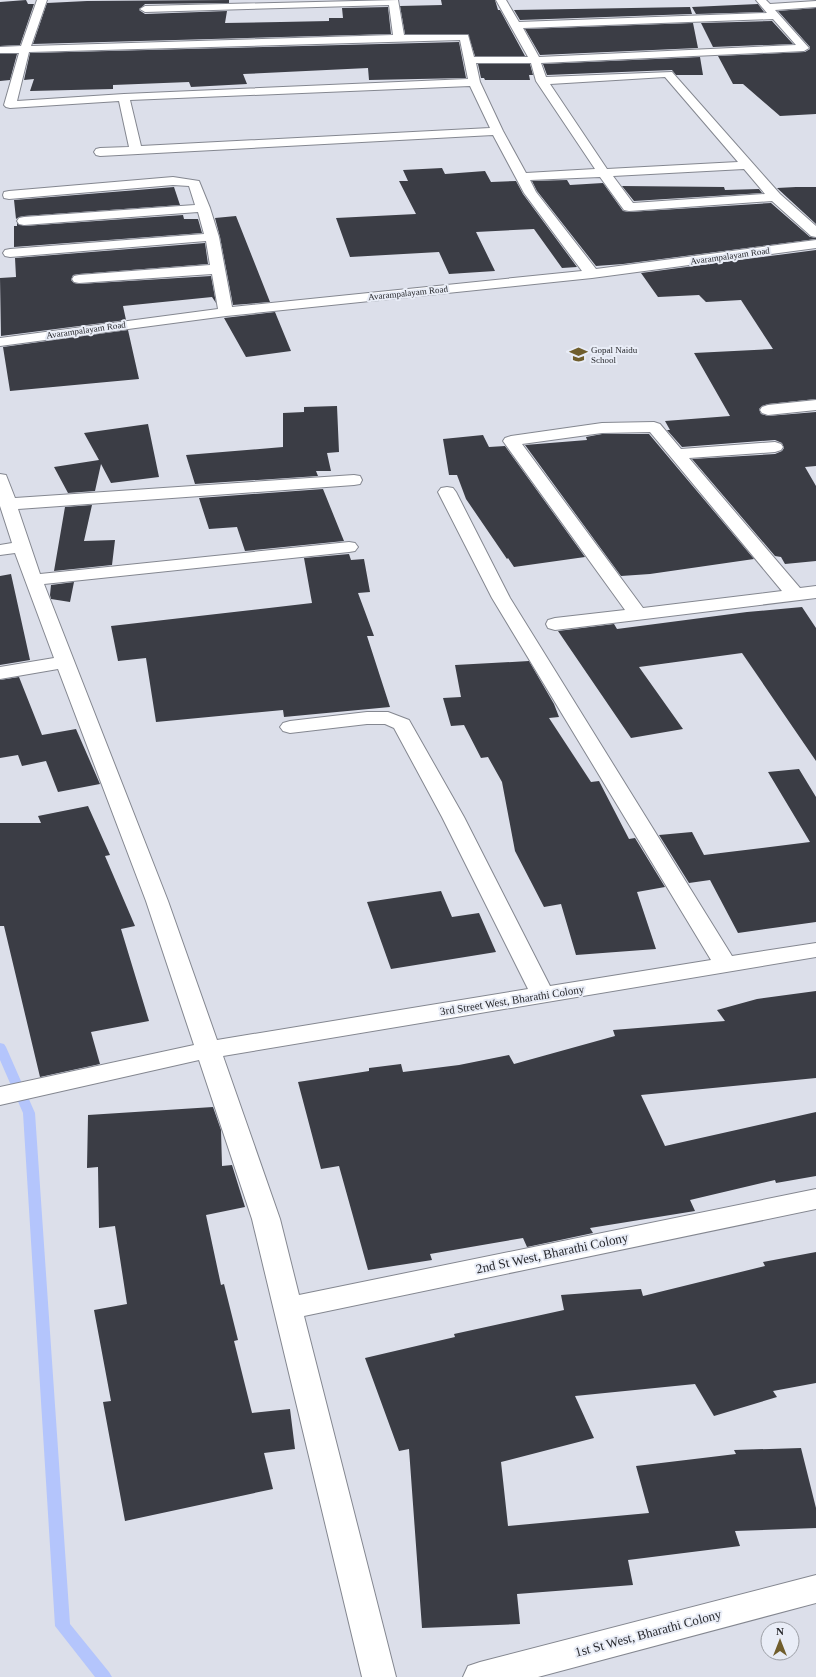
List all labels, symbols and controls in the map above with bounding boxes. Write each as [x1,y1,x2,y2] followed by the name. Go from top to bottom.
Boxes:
[690,245,771,267] street label: Avarampalayam Road
[368,284,449,302] street label: Avarampalayam Road
[46,319,127,341] street label: Avarampalayam Road
[568,345,588,365] school or university icon: Gopal Naidu School
[591,345,638,365] place label: Gopal Naidu School
[439,983,585,1017] street label: 3rd Street West, Bharathi Colony
[475,1229,630,1276] street label: 2nd St West, Bharathi Colony
[573,1606,723,1660] street label: 1st St West, Bharathi Colony
[760,1621,800,1661] north arrow
[776,1625,784,1637] text: N

